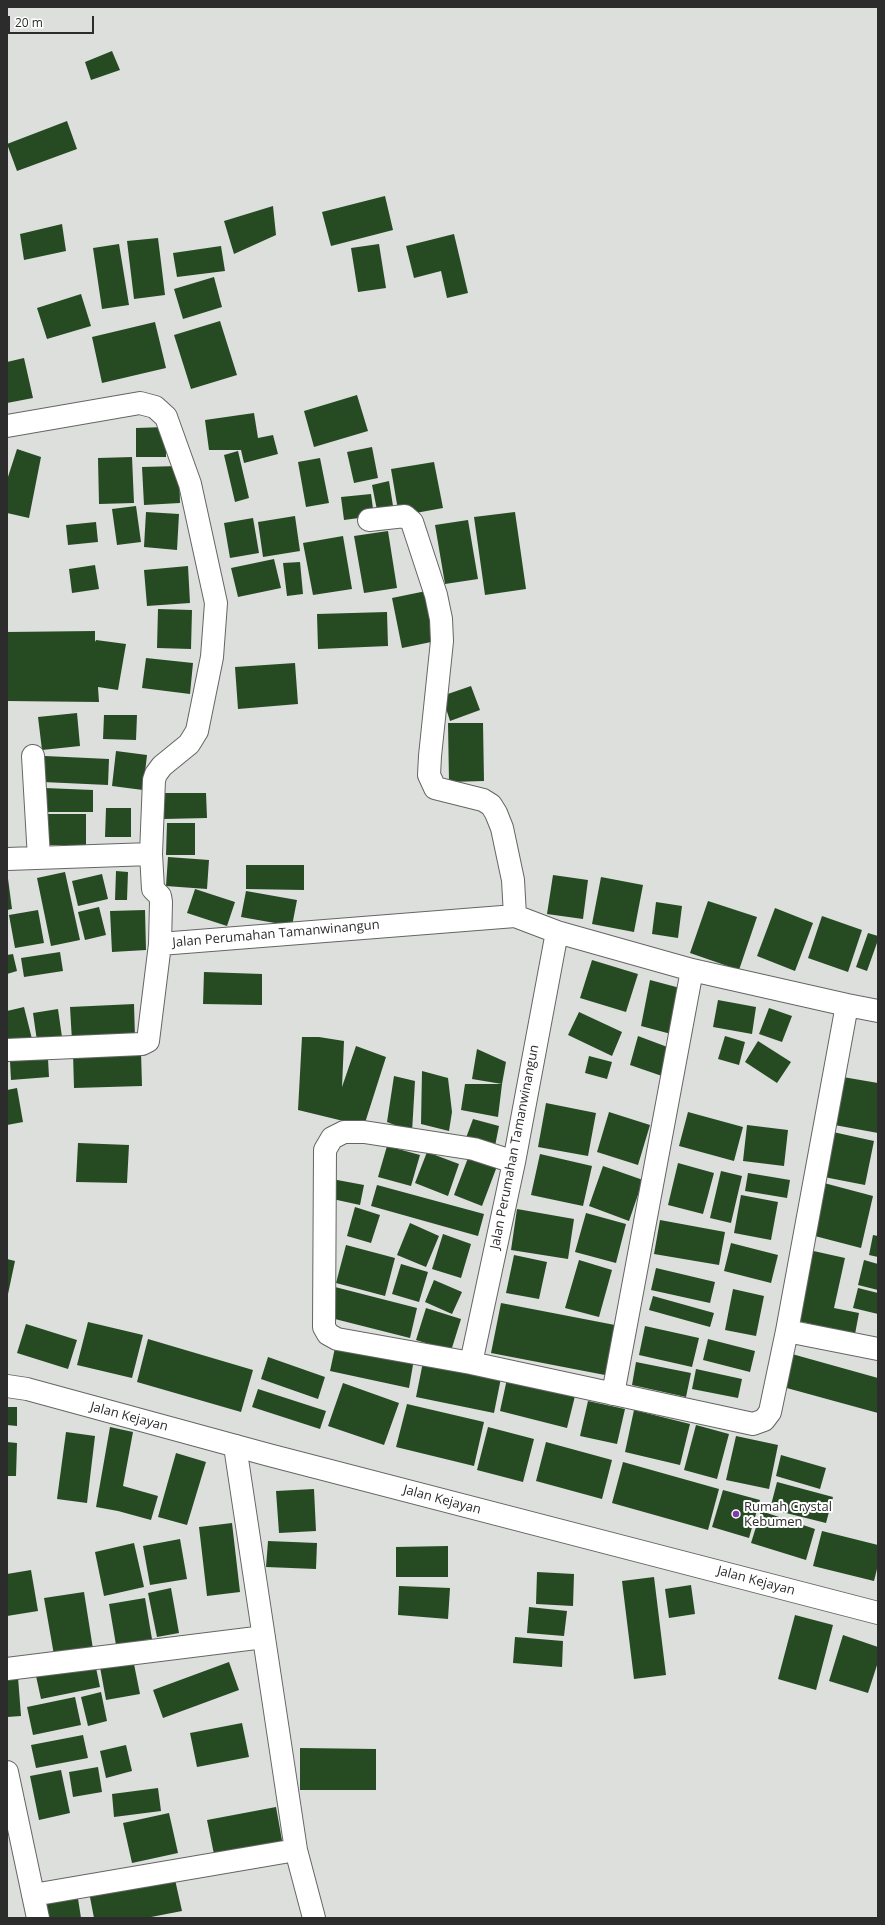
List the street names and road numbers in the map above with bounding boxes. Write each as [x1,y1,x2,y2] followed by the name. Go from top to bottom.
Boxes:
[172,917,380,951] street label: Jalan Perumahan Tamanwinangun
[488,1043,542,1251] street label: Jalan Perumahan Tamanwinangun
[88,1399,170,1435] street label: Jalan Kejayan
[401,1482,483,1518] street label: Jalan Kejayan
[715,1563,797,1599] street label: Jalan Kejayan

